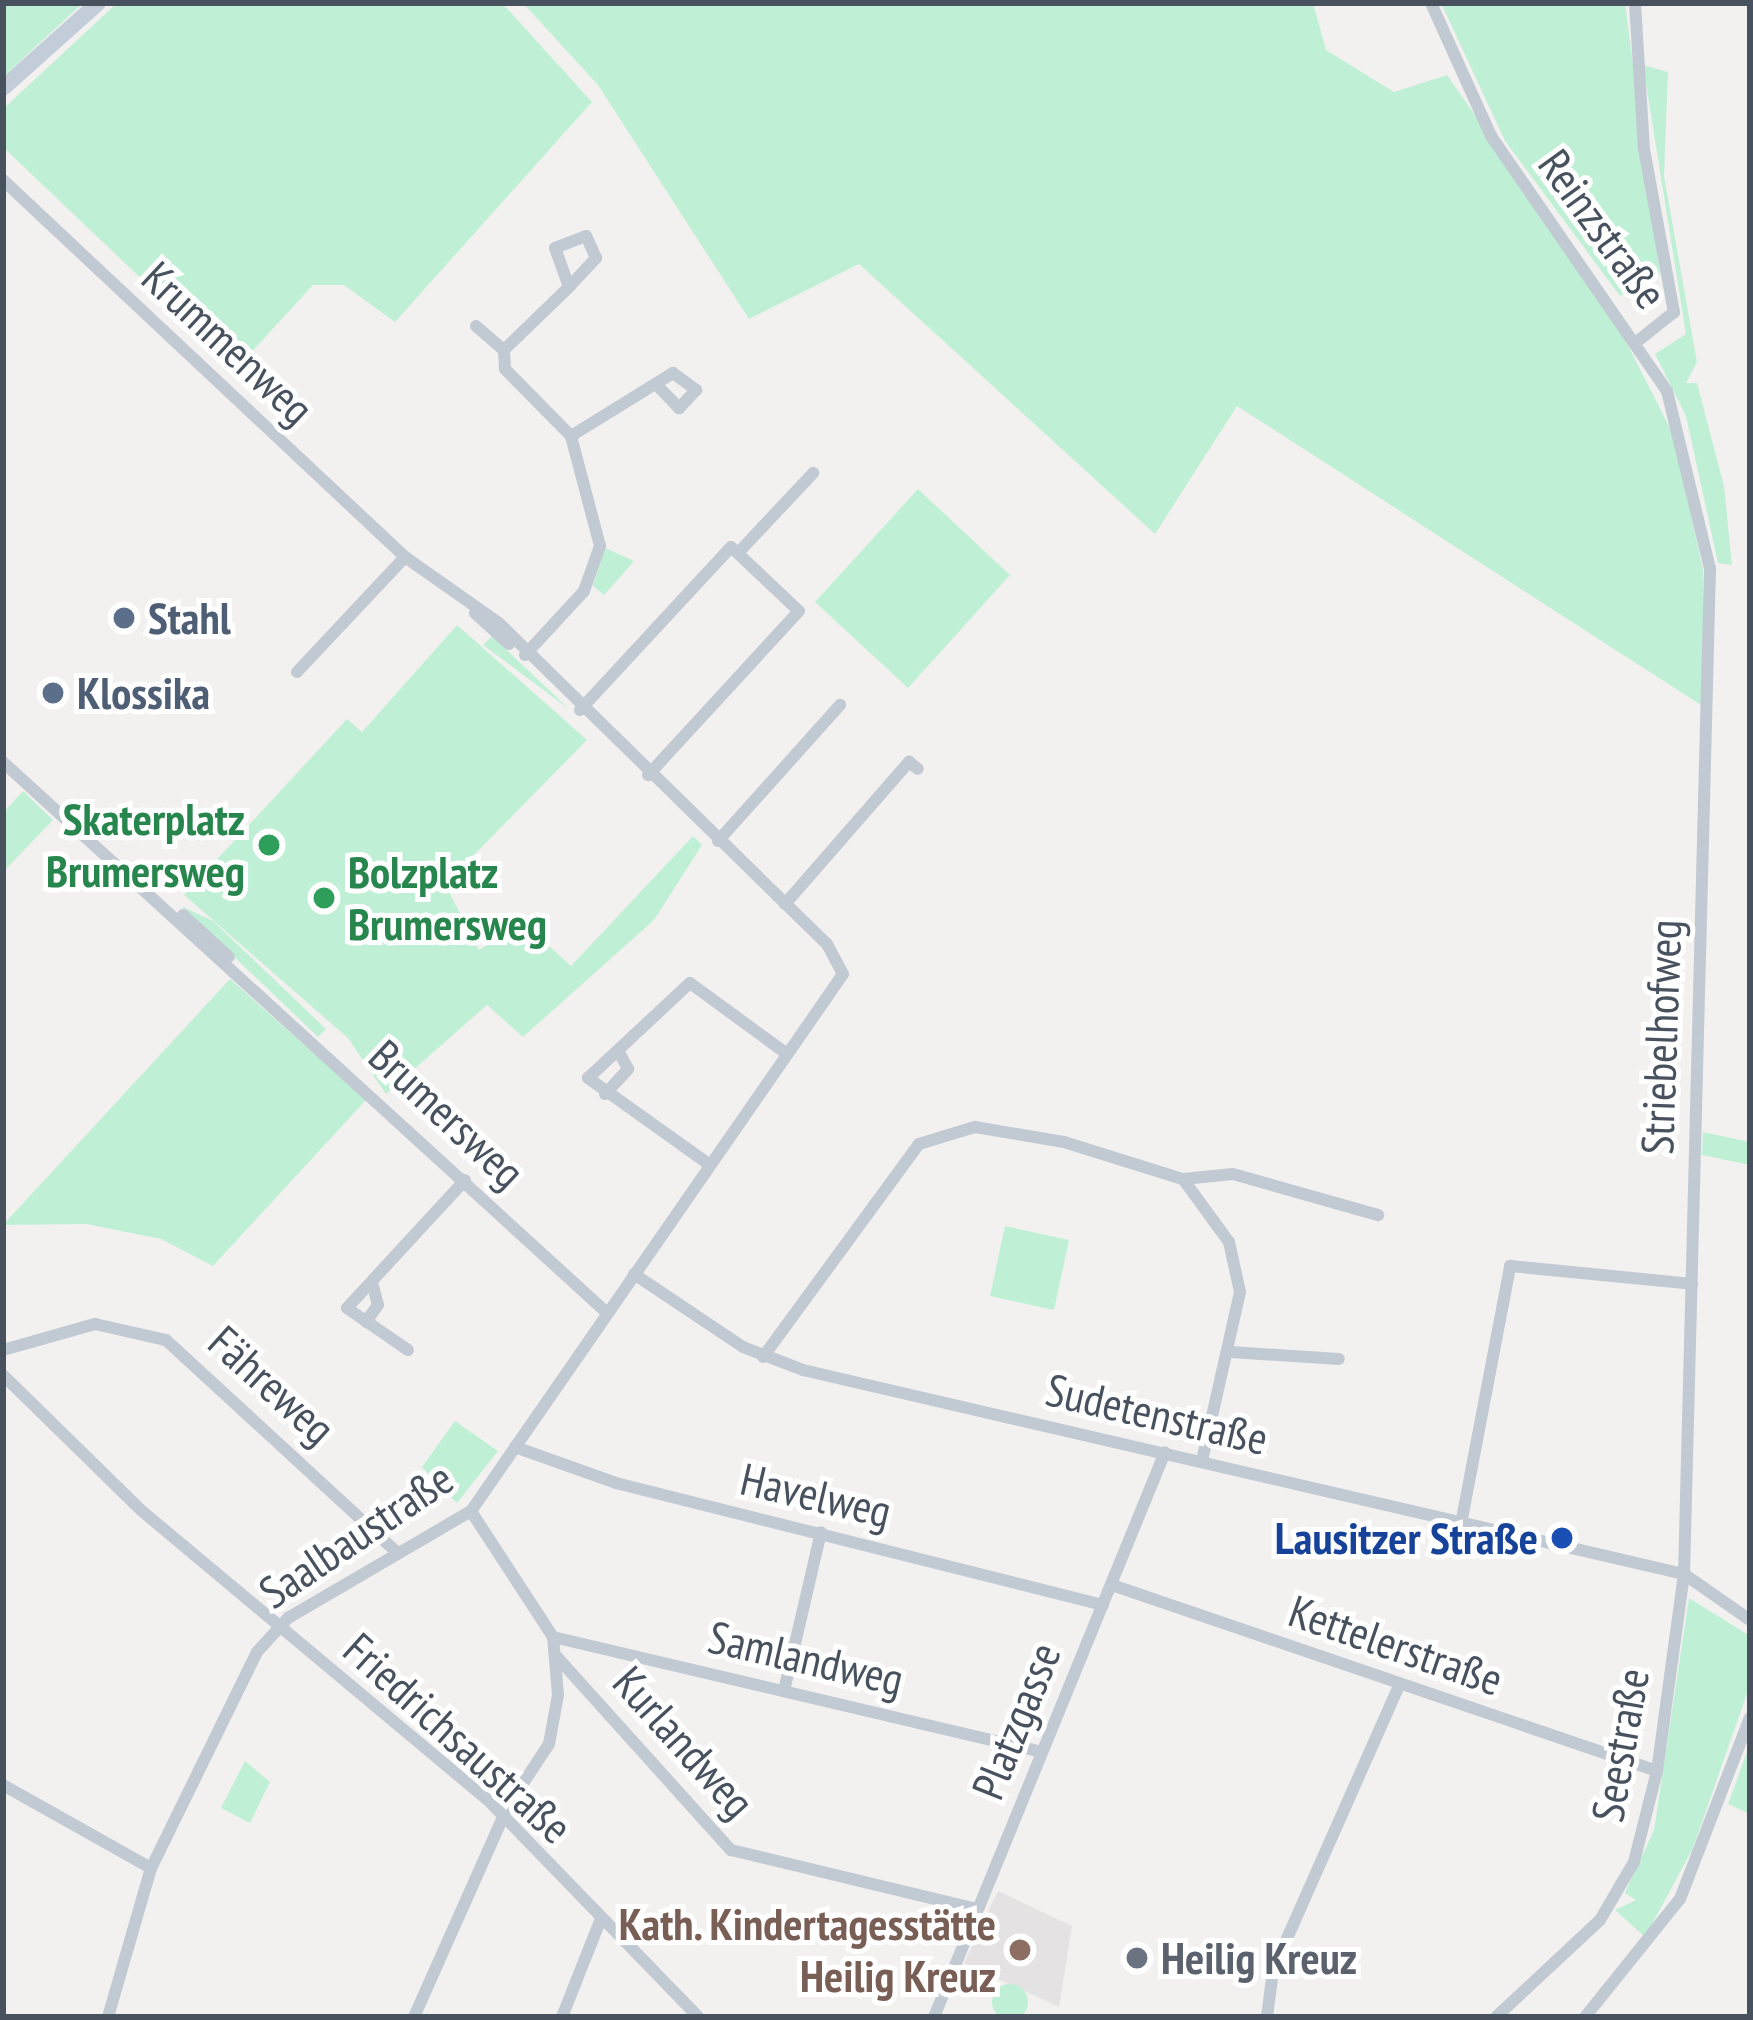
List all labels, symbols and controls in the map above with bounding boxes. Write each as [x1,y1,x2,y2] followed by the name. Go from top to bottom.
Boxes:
[1527,139,1679,319] street label: Reinzstraße
[131,250,325,436] street label: Krummenweg
[148,591,231,645] place label: Stahl
[111,605,137,631] marker: Stahl
[77,666,210,720] place label: Klossika
[40,680,66,706] marker: Klossika
[46,792,245,898] place label: Skaterplatz Brumersweg
[256,832,282,858] marker: Skaterplatz Brumersweg
[348,845,547,951] place label: Bolzplatz Brumersweg
[311,885,337,911] marker: Bolzplatz Brumersweg
[1630,919,1692,1155] street label: Striebelhofweg
[358,1029,536,1199] street label: Brumersweg
[198,1314,346,1456] street label: Fähreweg
[1041,1362,1273,1466] street label: Sudetenstraße
[249,1451,463,1619] street label: Saalbaustraße
[736,1452,896,1538] street label: Havelweg
[1275,1511,1538,1565] place label: Lausitzer Straße
[1549,1525,1575,1551] marker: Lausitzer Straße
[1282,1583,1510,1707] street label: Kettelerstraße
[703,1609,909,1707] street label: Samlandweg
[333,1622,583,1854] street label: Friedrichsaustraße
[960,1635,1072,1807] street label: Platzgasse
[602,1655,766,1829] street label: Kurlandweg
[1580,1664,1660,1826] street label: Seestraße
[616,1897,996,2003] place label: Kath. Kindertagesstätte Heilig Kreuz
[1161,1931,1357,1985] place label: Heilig Kreuz
[1007,1937,1033,1963] marker: Kath. Kindertagesstätte Heilig Kreuz
[1124,1945,1150,1971] marker: Heilig Kreuz

